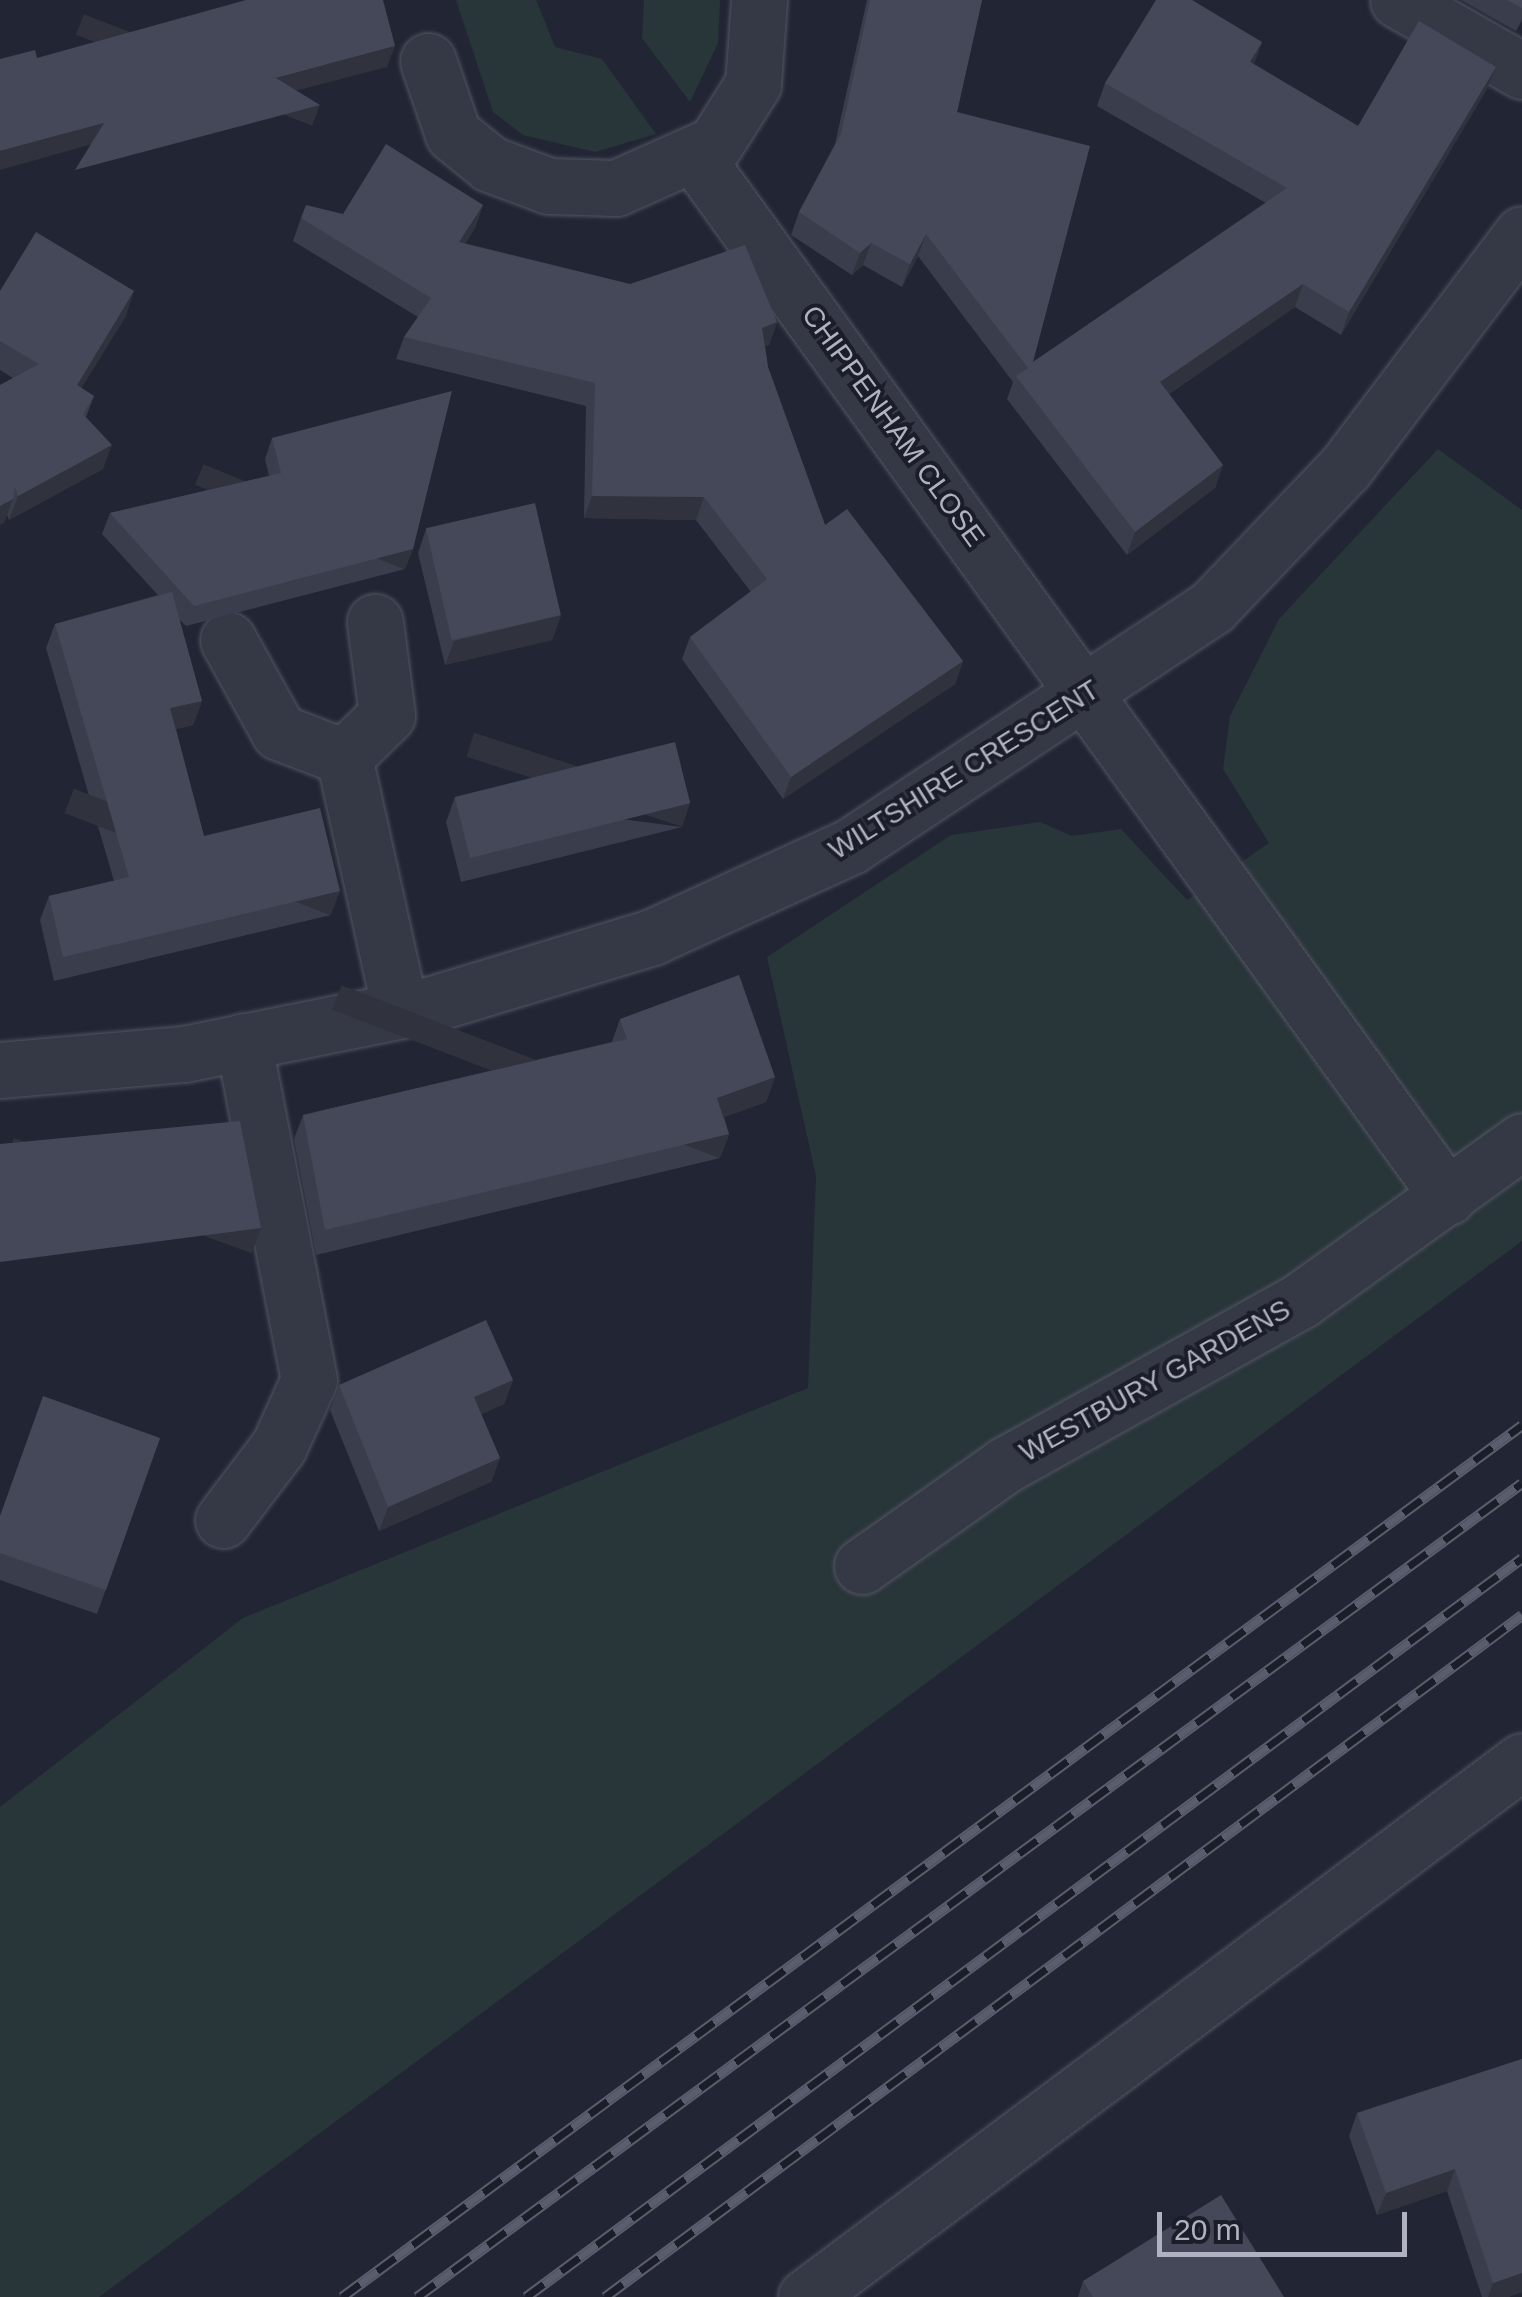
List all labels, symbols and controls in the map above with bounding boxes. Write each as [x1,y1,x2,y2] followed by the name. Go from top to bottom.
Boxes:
[794,299,992,553] street label: CHIPPENHAM CLOSE
[823,673,1105,867] street label: WILTSHIRE CRESCENT
[1014,1293,1296,1469] street label: WESTBURY GARDENS
[1162,2192,1412,2254] scale bar
[1174,2213,1241,2246] text: 20 m

